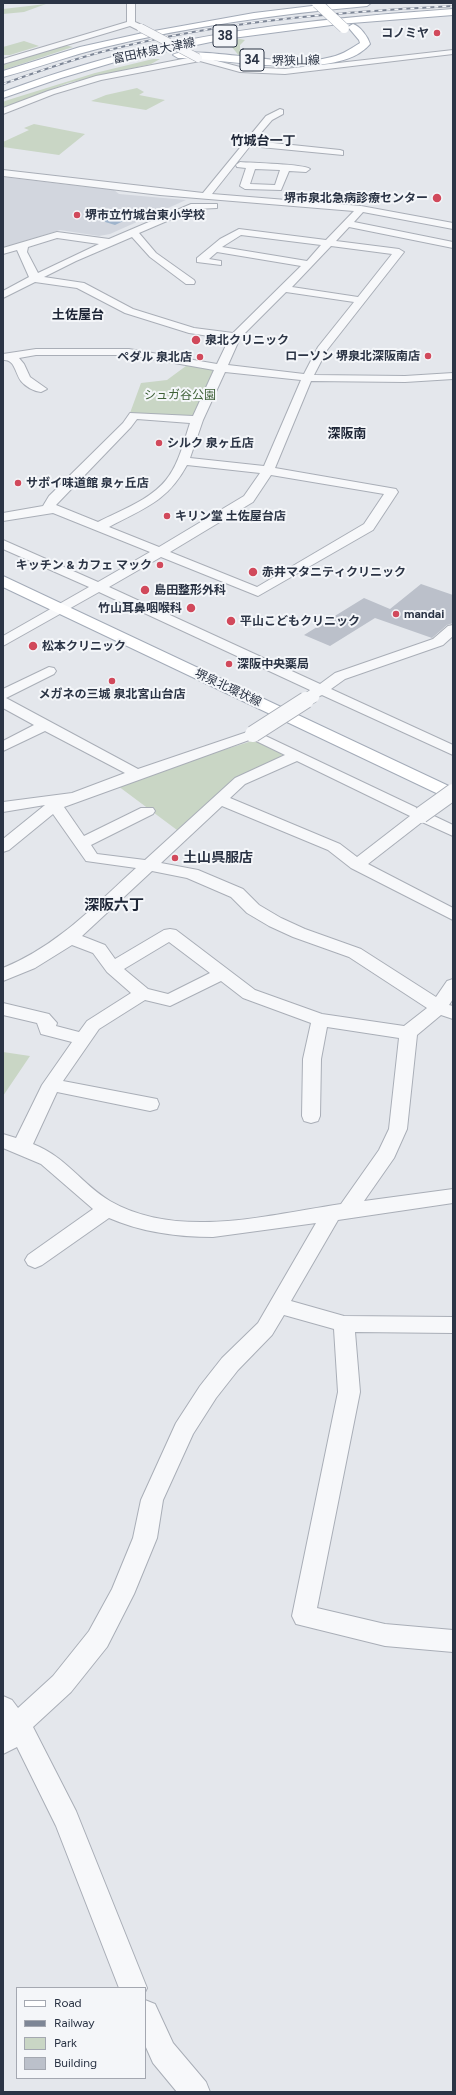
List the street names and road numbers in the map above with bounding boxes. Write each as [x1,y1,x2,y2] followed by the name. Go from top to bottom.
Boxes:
[213,25,237,47] road number: 38
[111,35,197,67] street label: 富田林泉大津線
[240,49,264,71] road number: 34
[272,53,320,69] street label: 堺狭山線
[192,666,264,710] street label: 堺泉北環状線

